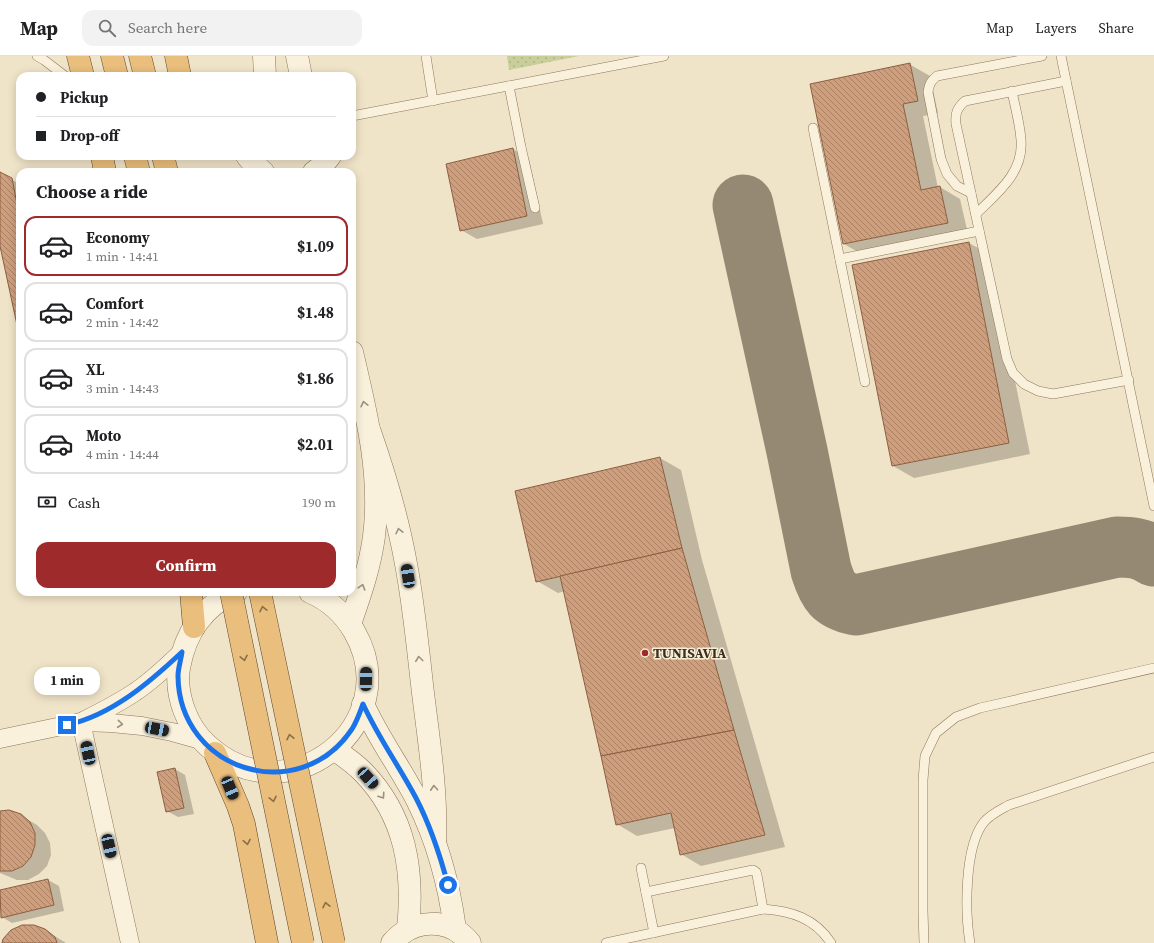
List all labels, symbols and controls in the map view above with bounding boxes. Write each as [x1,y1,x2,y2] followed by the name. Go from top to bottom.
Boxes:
[82,10,362,46] search box
[20,15,58,41] text: Map
[96,17,118,39] icon: search
[128,17,207,38] text: Search here
[986,18,1013,38] text: Map
[1035,18,1077,38] text: Layers
[1099,18,1134,38] text: Share
[60,87,108,108] text: Pickup
[60,125,119,146] text: Drop-off
[36,179,148,204] text: Choose a ride
[86,227,150,248] text: Economy
[38,228,74,264] icon: car
[297,236,334,257] text: $1.09
[86,248,159,265] text: 1 min · 14:41
[86,293,144,314] text: Comfort
[38,294,74,330] icon: car
[297,302,334,323] text: $1.48
[86,314,159,331] text: 2 min · 14:42
[86,359,105,380] text: XL
[38,360,74,396] icon: car
[297,368,334,389] text: $1.86
[86,380,159,397] text: 3 min · 14:43
[360,401,369,408] one-way arrow
[86,425,121,446] text: Moto
[38,426,74,462] icon: car
[297,434,334,455] text: $2.01
[86,446,159,463] text: 4 min · 14:44
[36,491,58,513] icon: cash
[68,492,100,513] text: Cash
[302,494,336,511] text: 190 m
[395,527,404,534] one-way arrow
[36,542,336,588] button: Confirm
[400,563,416,589] car
[357,584,366,591] one-way arrow
[260,606,268,612] one-way arrow
[653,643,727,663] place label: TUNISAVIA
[640,648,650,658] marker: TUNISAVIA
[240,654,248,661] one-way arrow
[415,656,424,662] one-way arrow
[34,667,100,695] callout: 1 min
[360,667,372,691] car
[50,672,84,689] text: 1 min
[58,716,76,734] route end
[117,719,123,728] one-way arrow
[144,721,170,737] car
[287,733,295,740] one-way arrow
[80,740,96,766] car
[356,765,380,791] car
[220,775,240,801] car
[430,785,439,791] one-way arrow
[377,791,384,798] one-way arrow
[269,795,277,802] one-way arrow
[100,833,118,859] car
[243,839,251,845] one-way arrow
[439,876,457,894] route start
[322,902,330,908] one-way arrow

